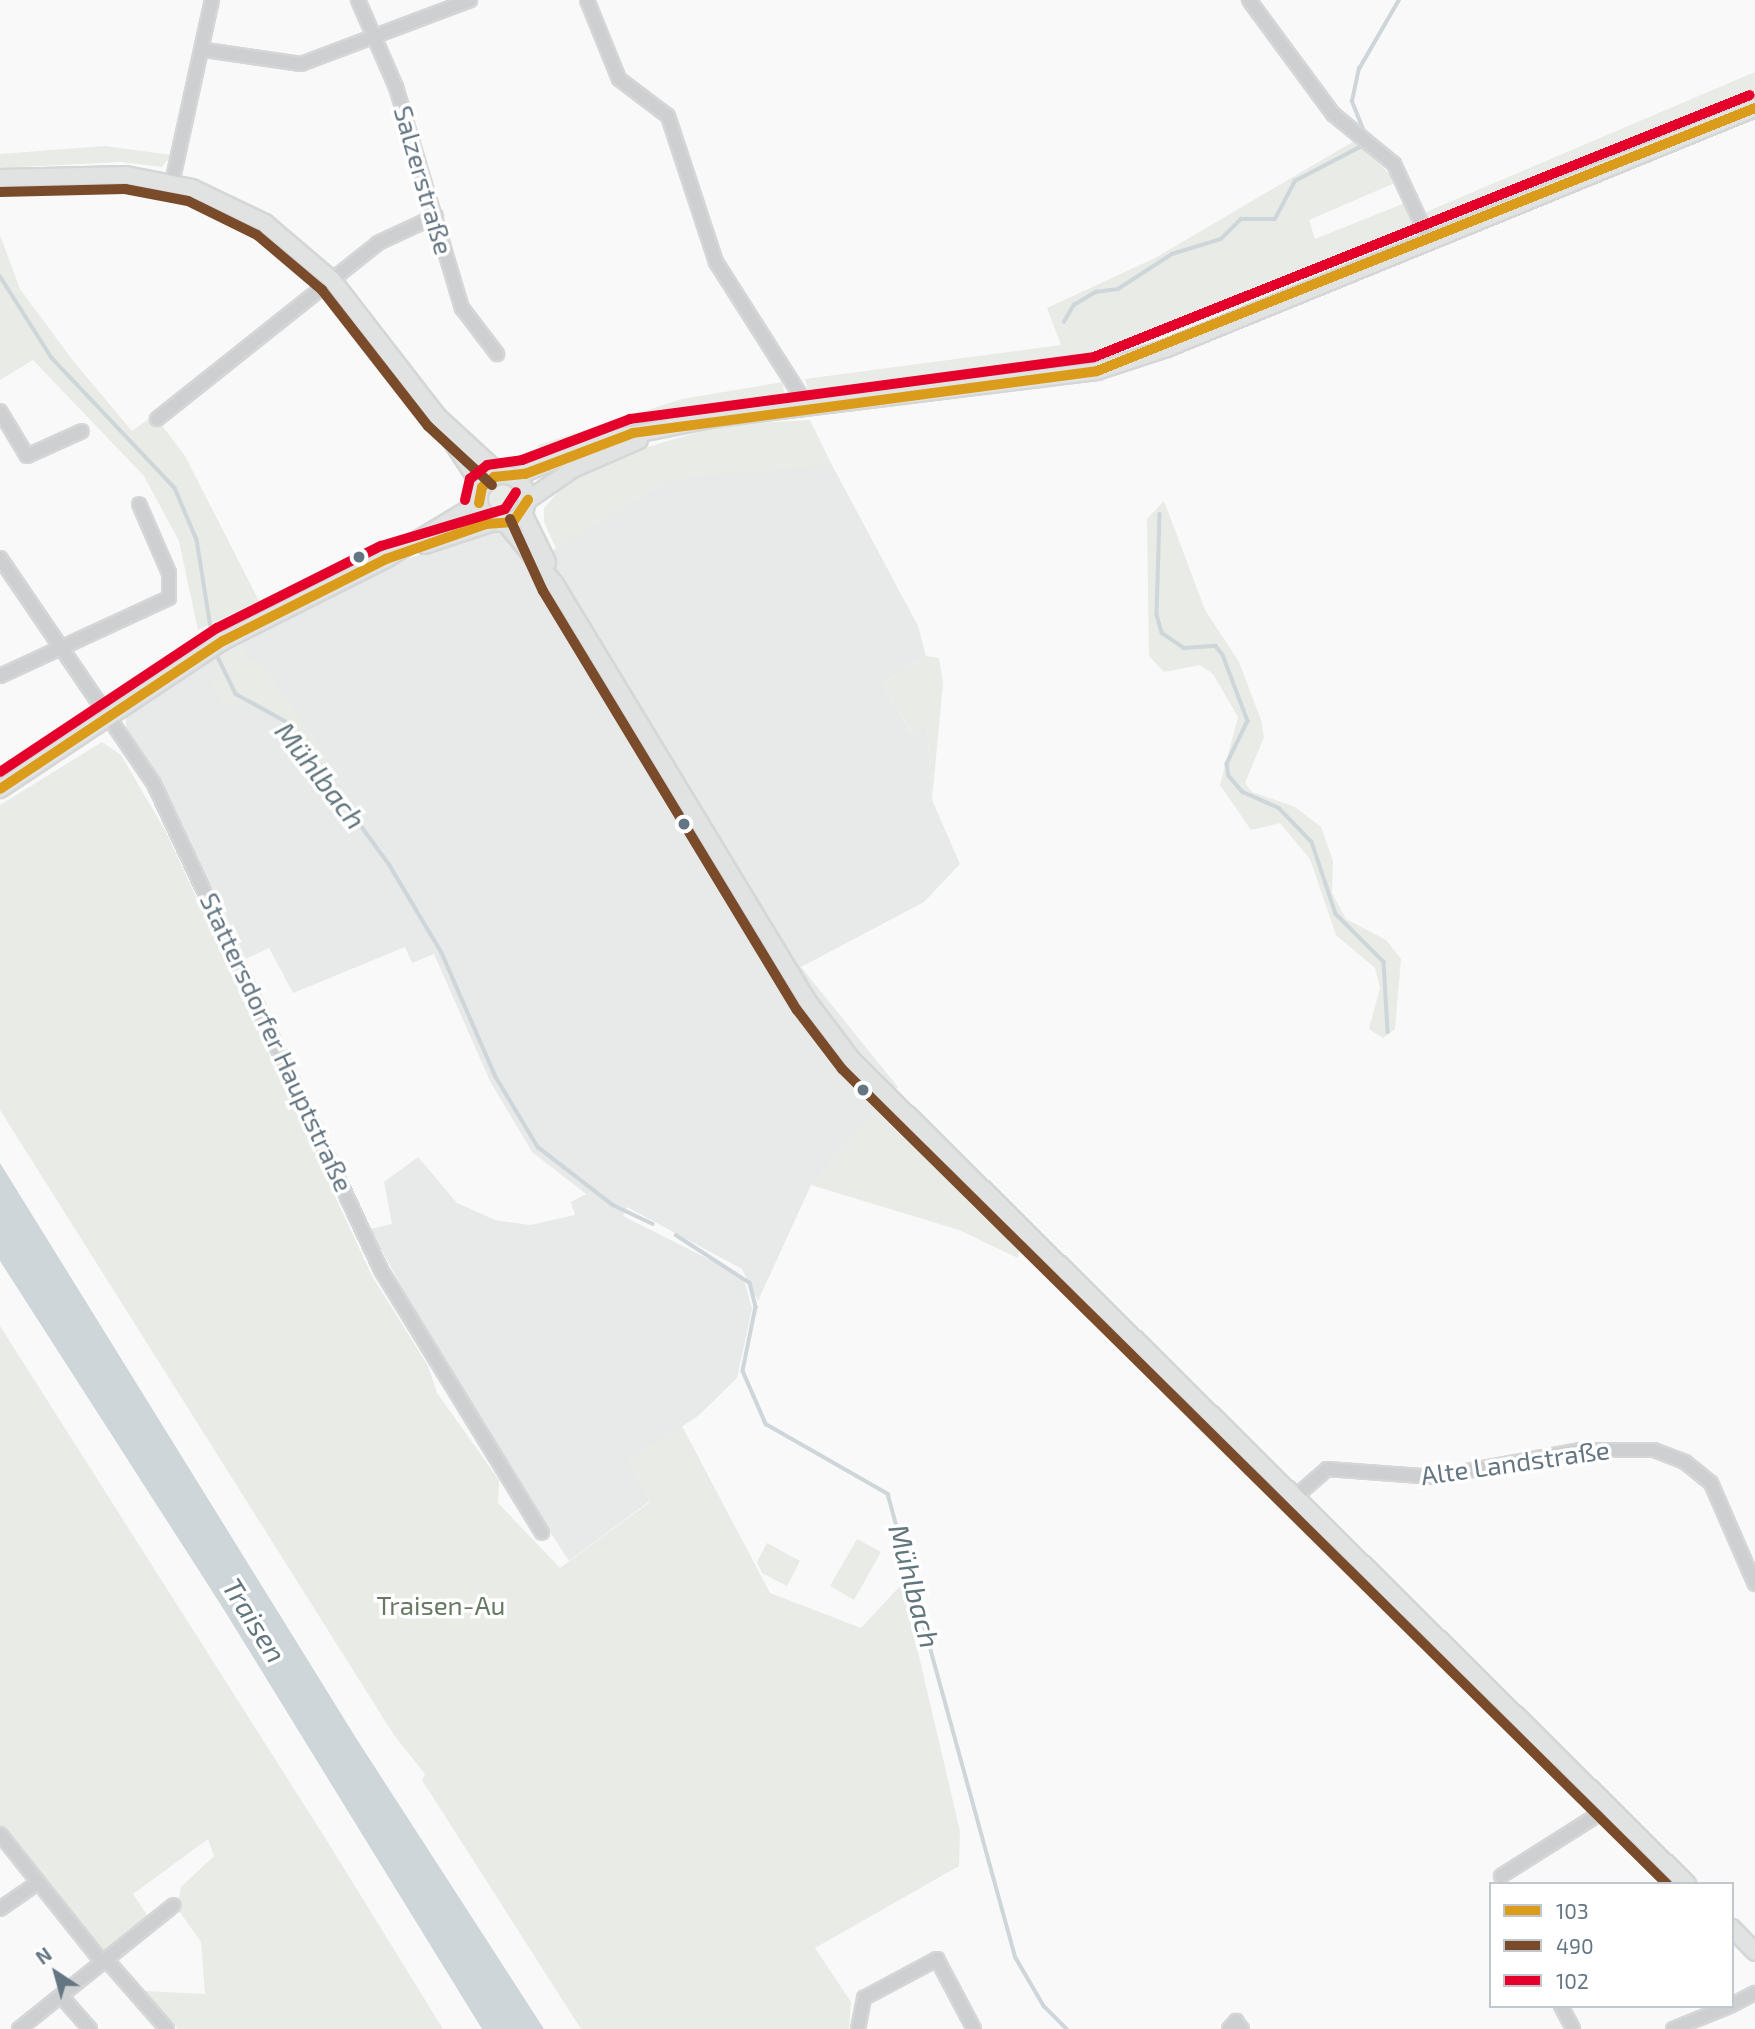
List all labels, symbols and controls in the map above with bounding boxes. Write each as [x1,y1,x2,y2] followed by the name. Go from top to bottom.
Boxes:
[388,102,460,258] street label: Salzerstraße
[352,550,366,564] unlabelled marker
[269,715,373,835] water label: Mühlbach
[677,817,691,831] unlabelled marker
[194,887,360,1197] street label: Stattersdorfer Hauptstraße
[856,1083,870,1097] unlabelled marker
[1419,1433,1611,1491] street label: Alte Landstraße
[882,1521,948,1651] water label: Mühlbach
[216,1572,294,1668] water label: Traisen
[377,1589,505,1621] park label: Traisen-Au
[1489,1882,1734,2008] legend
[1556,1898,1589,1923] text: 103
[1556,1933,1594,1958] text: 490
[21,1938,91,2008] north arrow
[31,1942,56,1969] text: N
[1556,1968,1589,1993] text: 102

